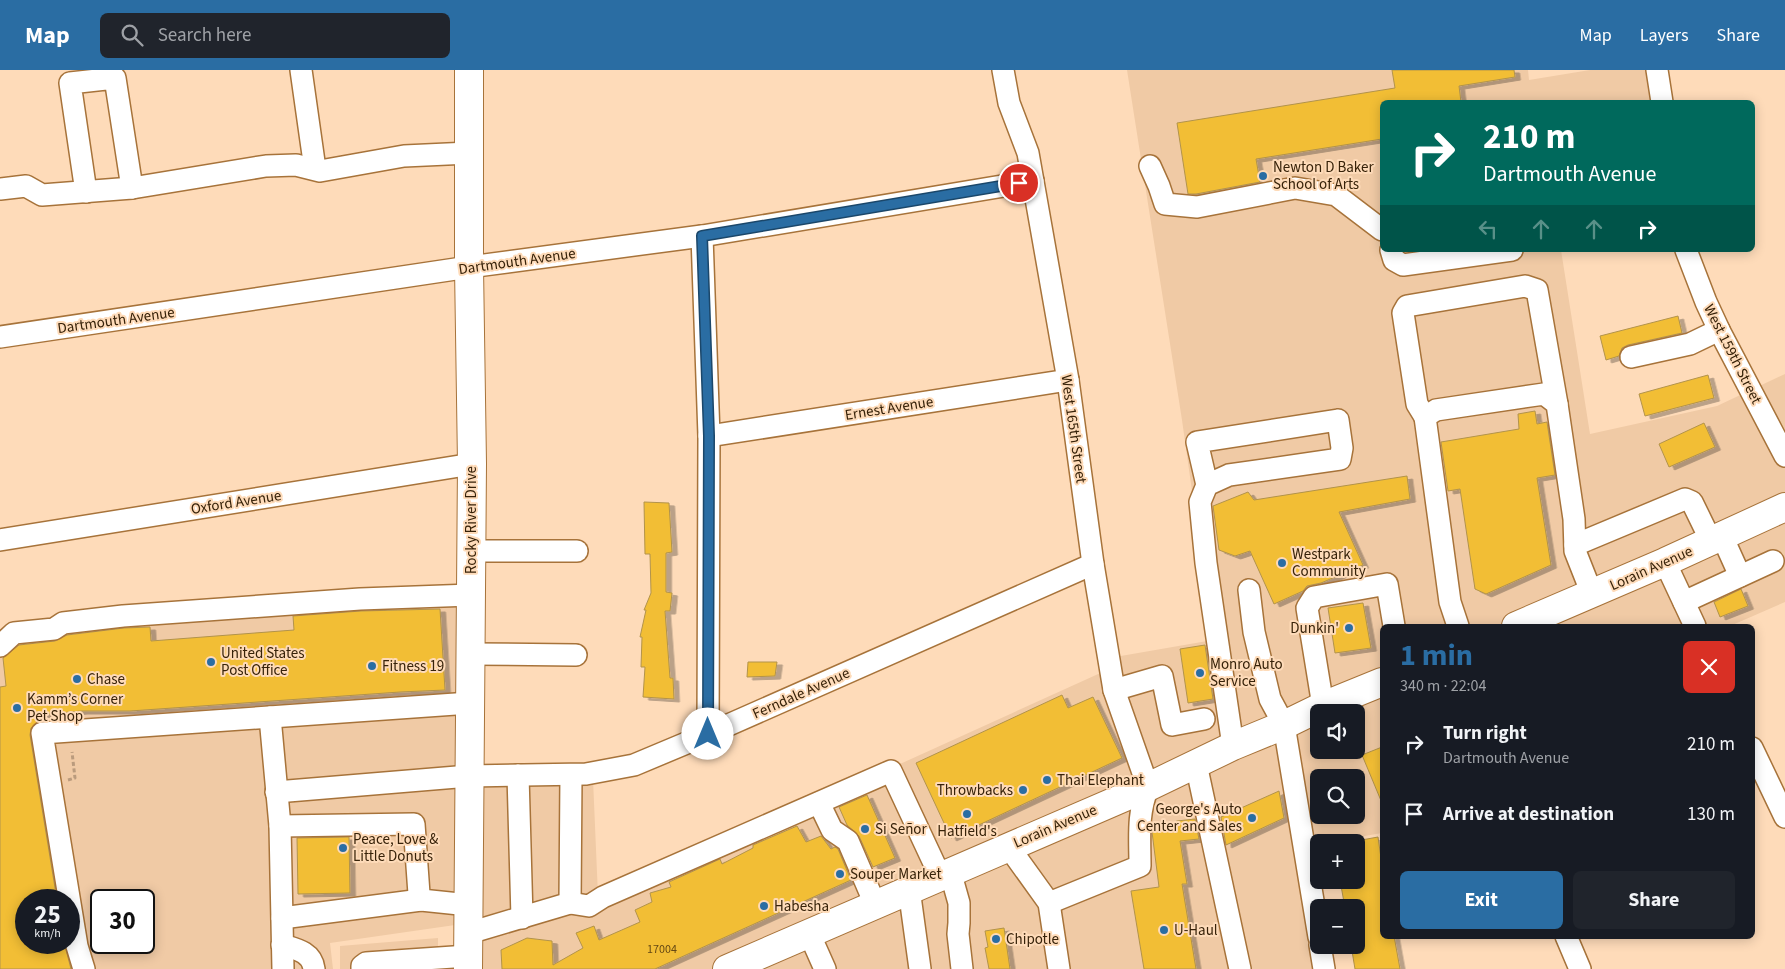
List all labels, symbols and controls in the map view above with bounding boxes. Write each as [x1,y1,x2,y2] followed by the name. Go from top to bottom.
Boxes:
[100,13,450,58] search box
[25,18,70,53] text: Map
[118,21,146,49] icon: search
[158,22,251,49] text: Search here
[1580,23,1612,48] text: Map
[1640,23,1689,48] text: Layers
[1717,23,1760,48] text: Share
[1483,112,1575,162] text: 210 m
[1400,120,1465,185] icon: right
[1273,157,1374,195] place label: Newton D Baker School of Arts
[1483,158,1656,190] text: Dartmouth Avenue
[998,162,1040,204] pin
[1005,169,1033,197] icon: arrive
[1257,170,1269,182] marker: Newton D Baker School of Arts
[1474,215,1502,243] icon: left
[1527,215,1555,243] icon: ahead
[1580,215,1608,243] icon: ahead
[1633,215,1661,243] icon: right
[457,243,577,280] street label: Dartmouth Avenue
[1698,301,1767,408] street label: West 159th Street
[56,302,176,339] street label: Dartmouth Avenue
[1055,373,1092,485] street label: West 165th Street
[843,391,935,426] street label: Ernest Avenue
[461,466,482,574] street label: Rocky River Drive
[189,485,283,520] street label: Oxford Avenue
[1606,541,1696,596] street label: Lorain Avenue
[1292,544,1366,582] place label: Westpark Community
[1276,557,1288,569] marker: Westpark Community
[1290,618,1339,639] place label: Dunkin'
[1343,622,1355,634] marker: Dunkin'
[1400,634,1473,677] text: 1 min
[1683,641,1735,693] button: close
[221,643,305,681] place label: United States Post Office
[1210,654,1283,692] place label: Monro Auto Service
[205,656,217,668] marker: United States Post Office
[382,656,444,677] place label: Fitness 19
[366,660,378,672] marker: Fitness 19
[749,663,853,724] street label: Ferndale Avenue
[1194,667,1206,679] marker: Monro Auto Service
[87,669,125,690] place label: Chase
[71,673,83,685] marker: Chase
[1400,675,1487,697] text: 340 m · 22:04
[27,689,124,727] place label: Kamm’s Corner Pet Shop
[11,702,23,714] marker: Kamm’s Corner Pet Shop
[1310,704,1365,954] map controls
[1310,704,1365,759] button: sound
[681,707,733,759] position arrow
[1443,720,1527,747] text: Turn right
[1400,730,1428,758] icon: right
[1687,731,1735,758] text: 210 m
[1443,747,1569,769] text: Dartmouth Avenue
[1310,769,1365,824] button: search
[1057,770,1144,791] place label: Thai Elephant
[1041,774,1053,786] marker: Thai Elephant
[937,780,1013,801] place label: Throwbacks
[1017,784,1029,796] marker: Throwbacks
[1010,799,1100,853] street label: Lorain Avenue
[1137,799,1242,837] place label: George's Auto Center and Sales
[1400,800,1428,828] icon: arrive
[1443,801,1614,828] text: Arrive at destination
[1687,801,1735,828] text: 130 m
[961,808,973,820] marker: Hatfield's
[1246,812,1258,824] marker: George's Auto Center and Sales
[875,819,927,840] place label: Si Señor
[937,821,997,842] place label: Hatfield's
[859,823,871,835] marker: Si Señor
[353,829,438,867] place label: Peace, Love & Little Donuts
[1310,834,1365,889] button: +
[337,842,349,854] marker: Peace, Love & Little Donuts
[850,864,941,885] place label: Souper Market
[834,868,846,880] marker: Souper Market
[1400,871,1563,929] button: Exit
[1573,871,1735,929] button: Share
[90,889,155,954] speed limit sign: 30
[774,896,829,917] place label: Habesha
[34,897,61,933] text: 25
[1310,899,1365,954] button: −
[758,900,770,912] marker: Habesha
[1174,920,1218,941] place label: U-Haul
[1158,924,1170,936] marker: U-Haul
[34,925,61,942] text: km/h
[1006,929,1059,950] place label: Chipotle
[990,933,1002,945] marker: Chipotle
[647,941,677,958] house number: 17004

